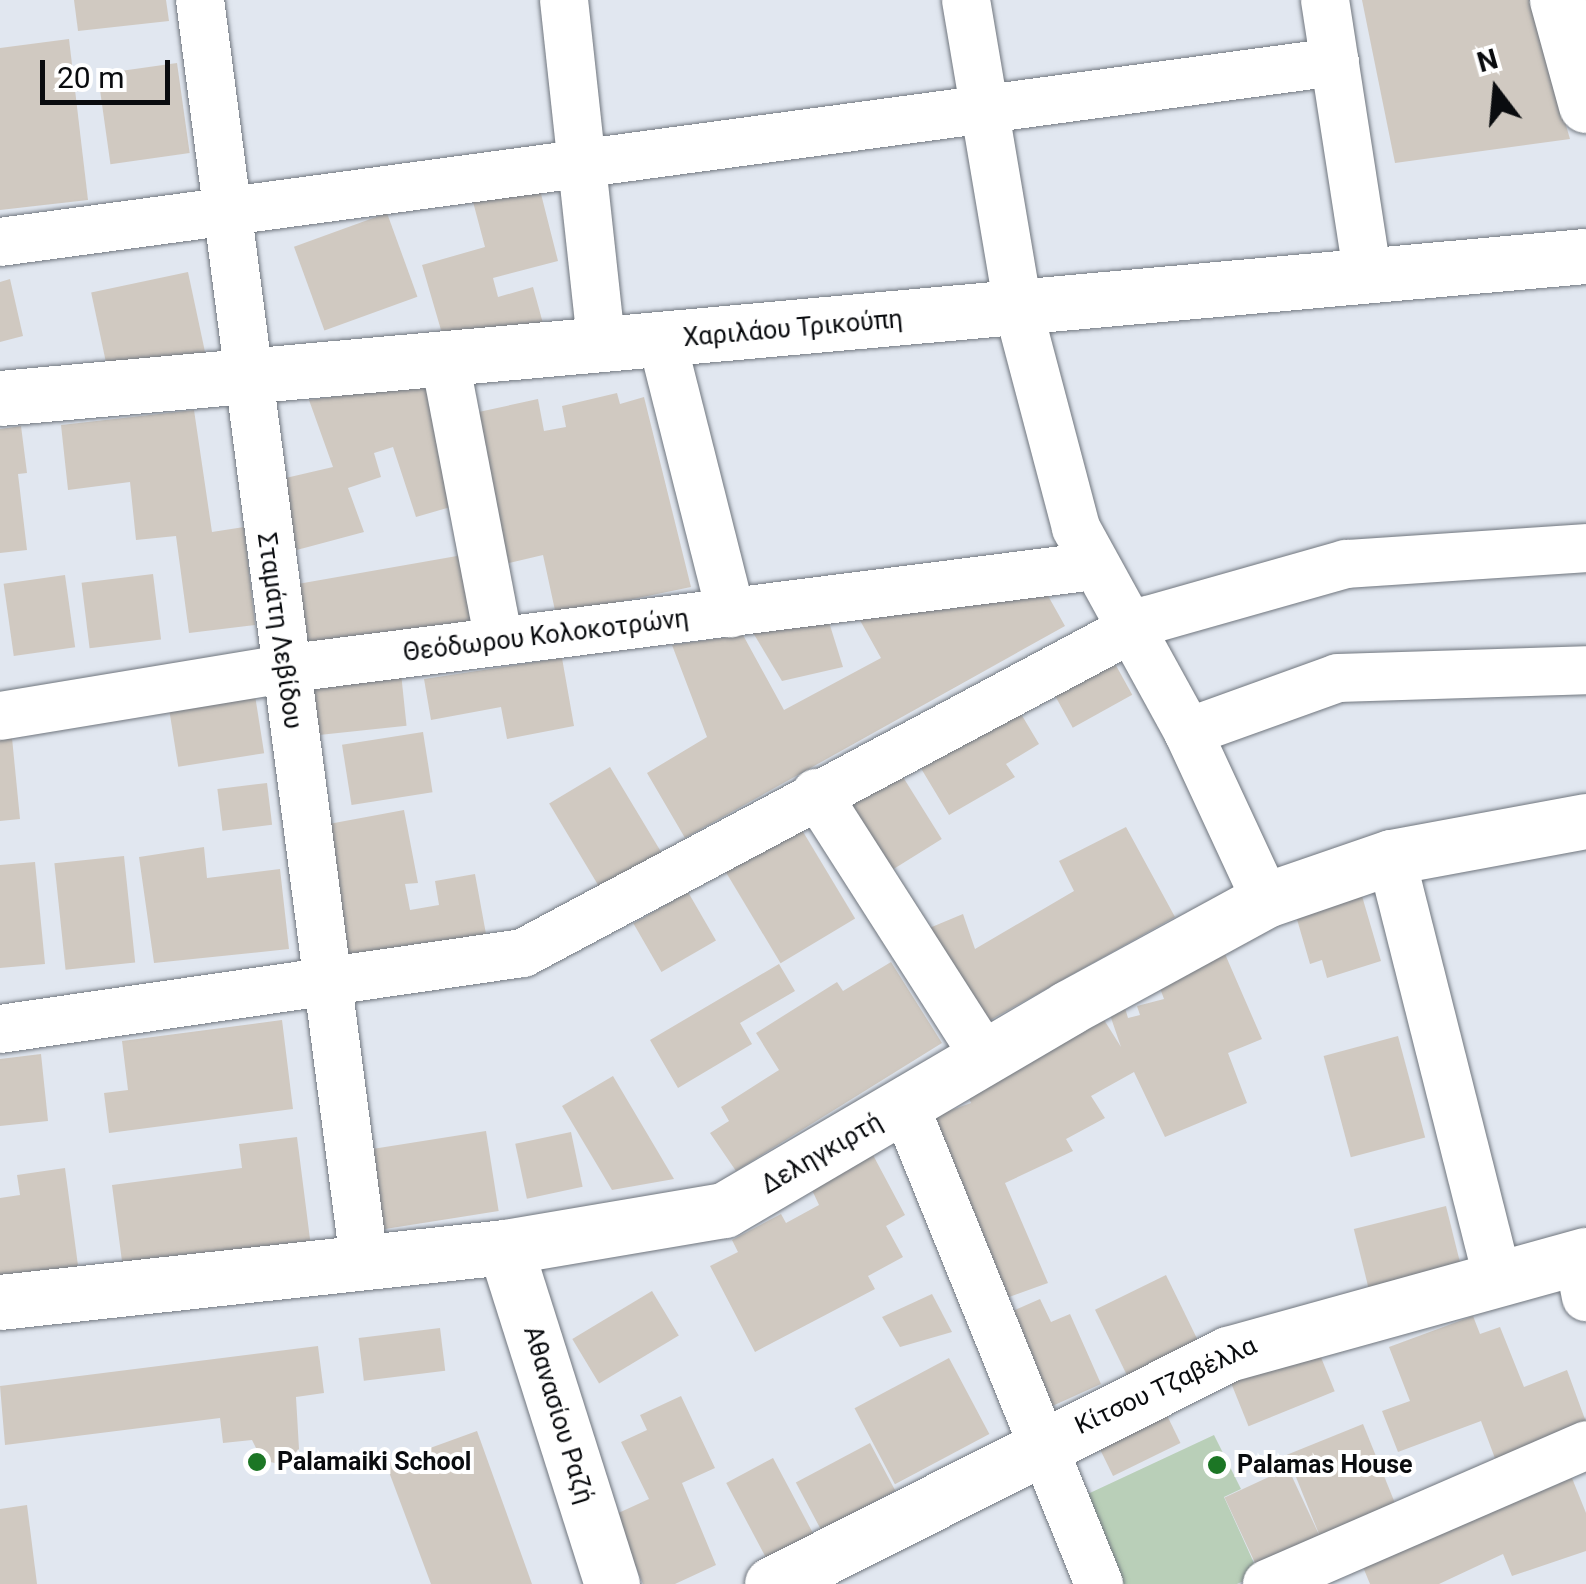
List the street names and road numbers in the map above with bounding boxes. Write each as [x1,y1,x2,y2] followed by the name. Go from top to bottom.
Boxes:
[682,304,904,354] street label: Χαριλάου Τρικούπη
[250,531,308,731] street label: Σταμάτη Λεβίδου
[401,604,691,668] street label: Θεόδωρου Κολοκοτρώνη
[756,1107,888,1201] street label: Δεληγκιρτή
[517,1323,599,1507] street label: Αθανασίου Ραζή
[1071,1331,1261,1441] street label: Κίτσου Τζαβέλλα

